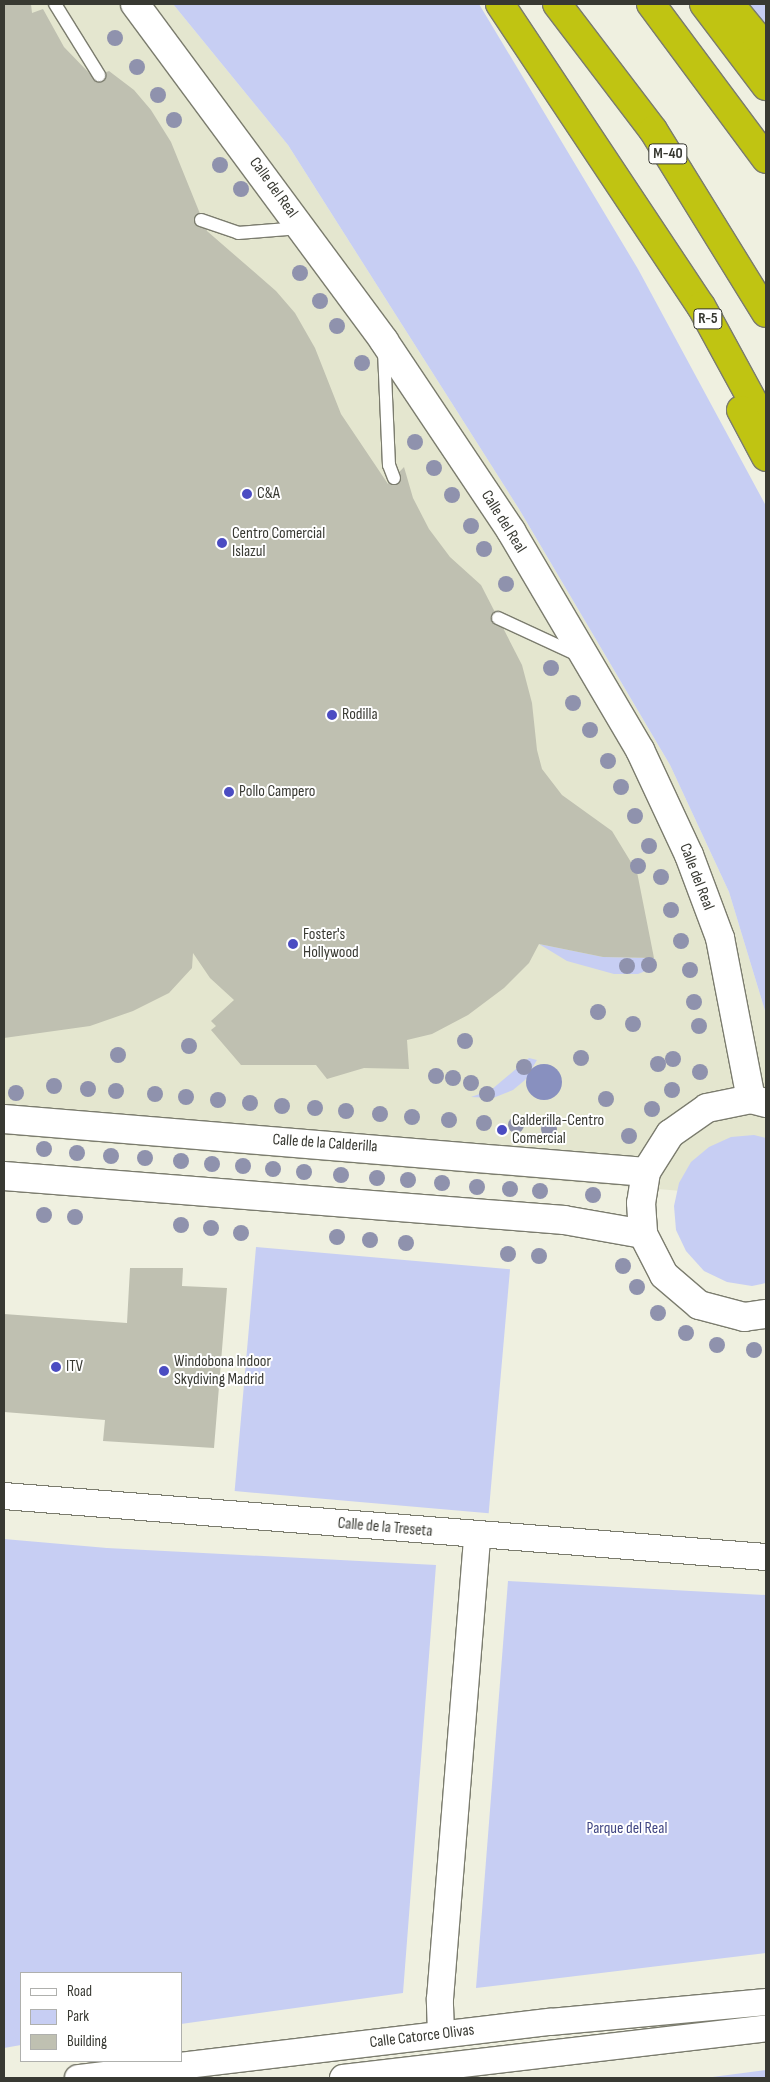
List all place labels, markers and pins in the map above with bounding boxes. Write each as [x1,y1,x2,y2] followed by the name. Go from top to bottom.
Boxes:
[257,484,280,504] place label: C&A
[241,488,253,500] marker: C&A
[232,524,325,562] place label: Centro Comercial Islazul
[216,537,228,549] marker: Centro Comercial Islazul
[342,705,378,725] place label: Rodilla
[326,709,338,721] marker: Rodilla
[239,782,315,802] place label: Pollo Campero
[223,786,235,798] marker: Pollo Campero
[303,925,359,963] place label: Foster's Hollywood
[287,938,299,950] marker: Foster's Hollywood
[512,1111,604,1149] place label: Calderilla-Centro Comercial
[496,1124,508,1136] marker: Calderilla-Centro Comercial
[174,1352,271,1390] place label: Windobona Indoor Skydiving Madrid
[66,1357,83,1377] place label: ITV
[50,1361,62,1373] marker: ITV
[158,1365,170,1377] marker: Windobona Indoor Skydiving Madrid

